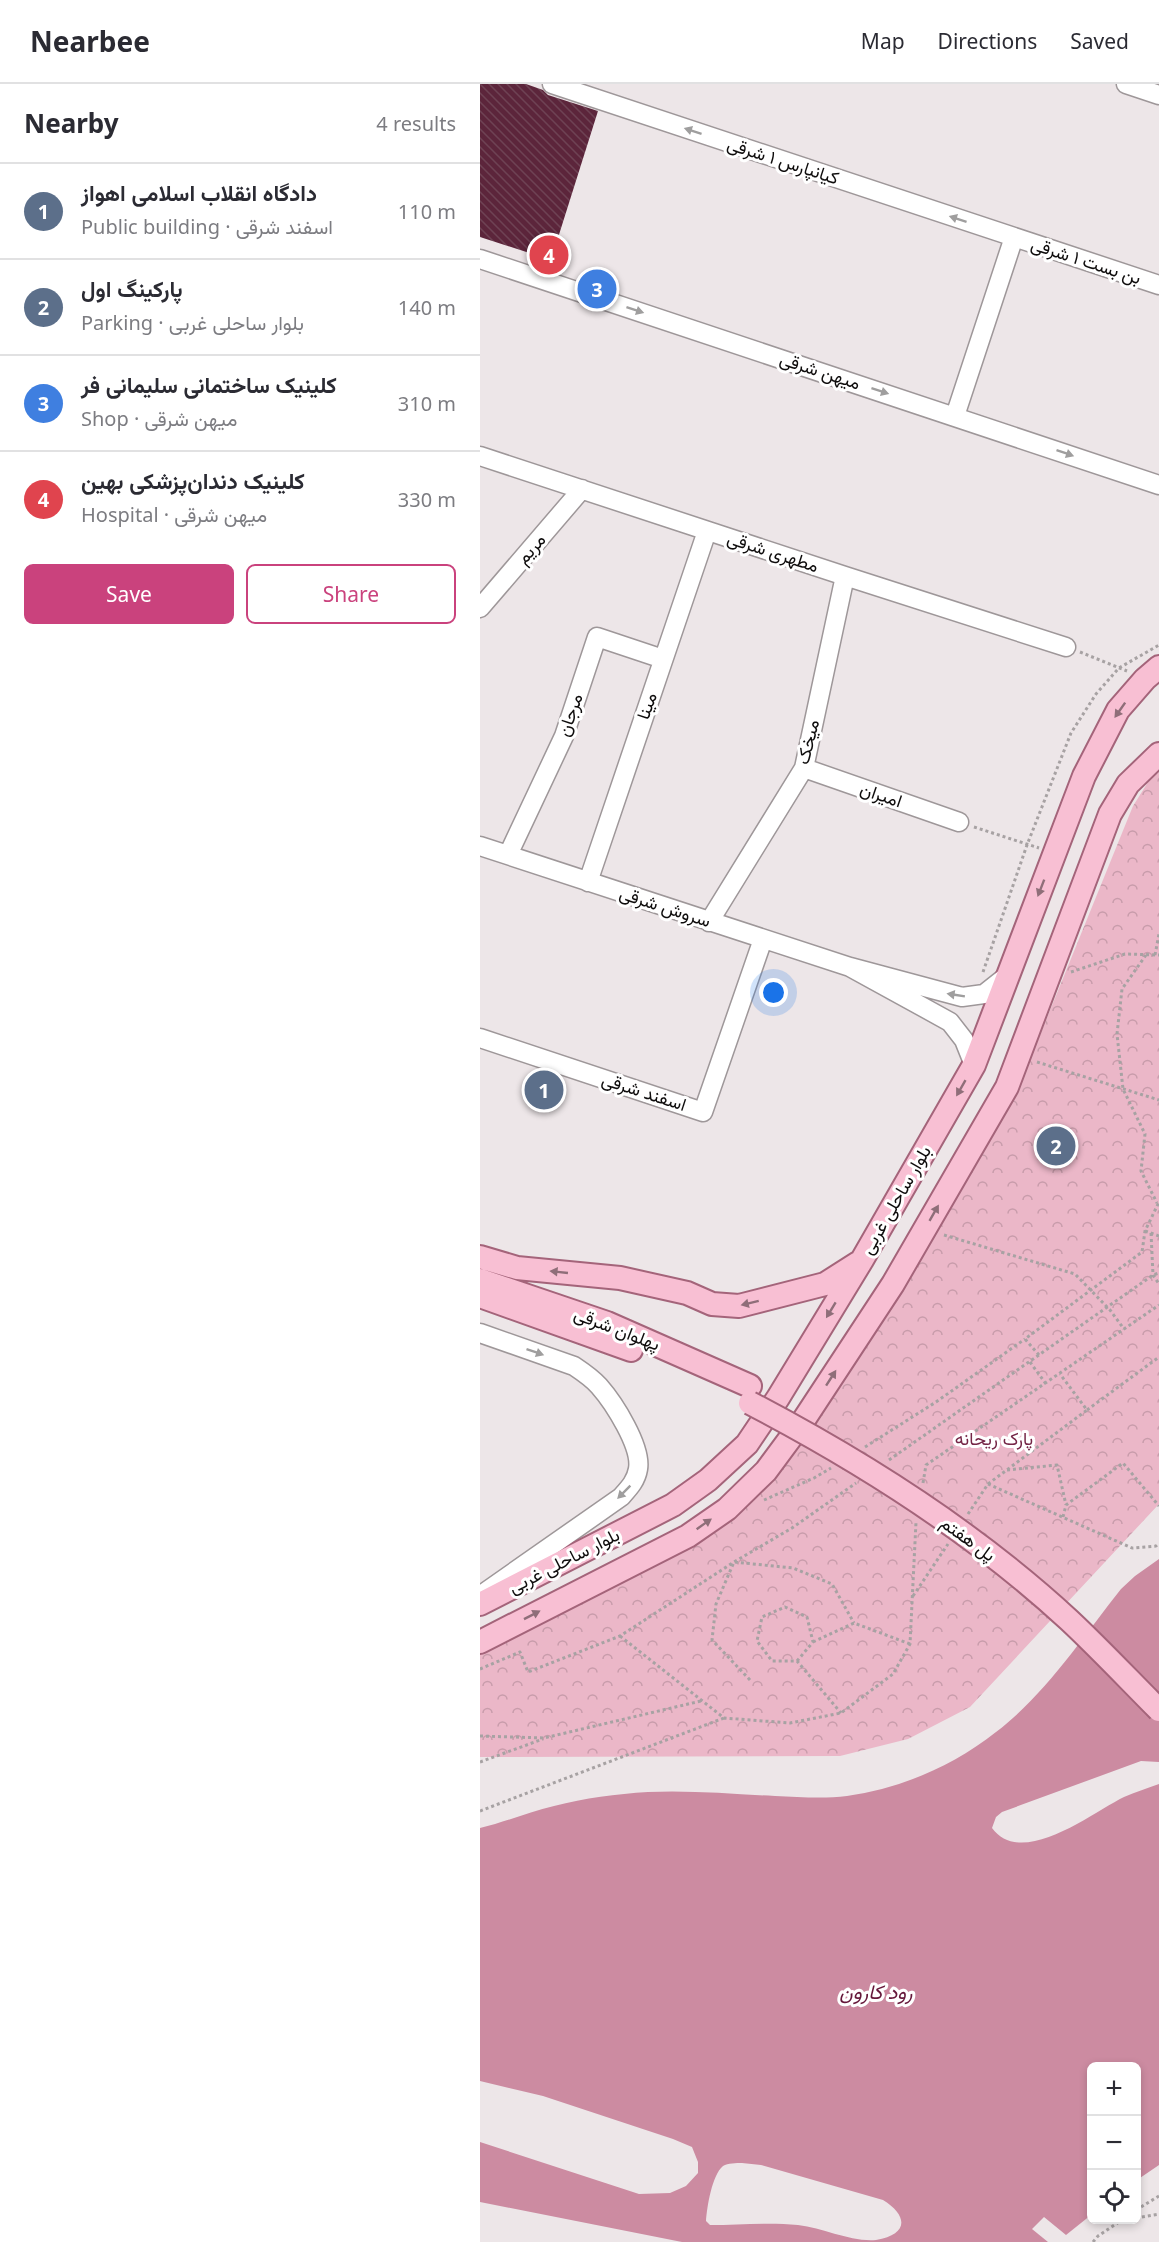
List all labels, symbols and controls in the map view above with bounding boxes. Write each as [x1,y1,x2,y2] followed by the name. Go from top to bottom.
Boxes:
[30,22,150,60] text: Nearbee
[861,27,905,55] text: Map
[938,27,1037,55] text: Directions
[1070,27,1129,55] text: Saved
[24,105,119,141] text: Nearby
[376,110,456,137] text: 4 results
[684,126,702,135] one-way arrow
[724,131,842,190] street label: کیانپارس ۱ شرقی
[81,177,317,207] text: دادگاه انقلاب اسلامی اهواز
[38,198,49,225] text: 1
[398,198,456,225] text: 110 m
[81,213,333,240] text: Public building · اسفند شرقی
[949,214,967,223] one-way arrow
[1028,231,1145,289] street label: بن بست ۱ شرقی
[530,232,568,278] pin: 4
[578,266,616,312] pin: 3
[81,273,183,303] text: پارکینگ اول
[38,294,49,321] text: 2
[398,294,456,321] text: 140 m
[626,306,644,316] one-way arrow
[81,309,304,336] text: Parking · بلوار ساحلی غربی
[777,346,864,394] street label: میهن شرقی
[81,369,337,399] text: کلینیک ساختمانی سلیمانی فر
[871,387,889,396] one-way arrow
[38,390,49,417] text: 3
[398,390,456,417] text: 310 m
[81,405,237,432] text: Shop · میهن شرقی
[1056,449,1074,458] one-way arrow
[81,465,305,495] text: کلینیک دندان‌پزشکی بهین
[38,486,49,513] text: 4
[398,486,456,513] text: 330 m
[81,501,267,528] text: Hospital · میهن شرقی
[724,525,822,577] street label: مطهری شرقی
[510,528,551,570] street label: مریم
[24,564,234,624] button: Save
[246,564,456,624] button: Share
[630,689,662,722] street label: مینا
[551,690,588,739] street label: مرجان
[1114,701,1126,717] one-way arrow
[790,717,824,767] street label: میخک
[857,776,906,812] street label: امیران
[1036,879,1046,897] one-way arrow
[617,880,714,932] street label: سروش شرقی
[759,978,788,1007] your location
[946,990,965,999] one-way arrow
[599,1066,690,1116] street label: اسفند شرقی
[524,1068,564,1112] pin: 1
[955,1080,966,1096] one-way arrow
[1036,1124,1076,1168] pin: 2
[854,1141,936,1258] street label: بلوار ساحلی غربی
[929,1204,939,1221] one-way arrow
[550,1267,569,1277] one-way arrow
[740,1299,758,1308] one-way arrow
[571,1301,664,1356] street label: پهلوان شرقی
[826,1302,837,1318] one-way arrow
[526,1348,544,1358] one-way arrow
[825,1371,837,1387] one-way arrow
[955,1426,1033,1451] park label: پارک ریحانه
[618,1485,632,1499] one-way arrow
[936,1510,1001,1567] street label: پل هفتم
[696,1518,712,1530] one-way arrow
[504,1522,623,1598] street label: بلوار ساحلی غربی
[523,1611,541,1621] one-way arrow
[839,1978,913,2005] water label: رود کارون
[1087,2062,1141,2224] map controls
[1087,2062,1141,2116] button: +
[1087,2116,1141,2170] button: −
[1087,2170,1141,2224] button: locate

